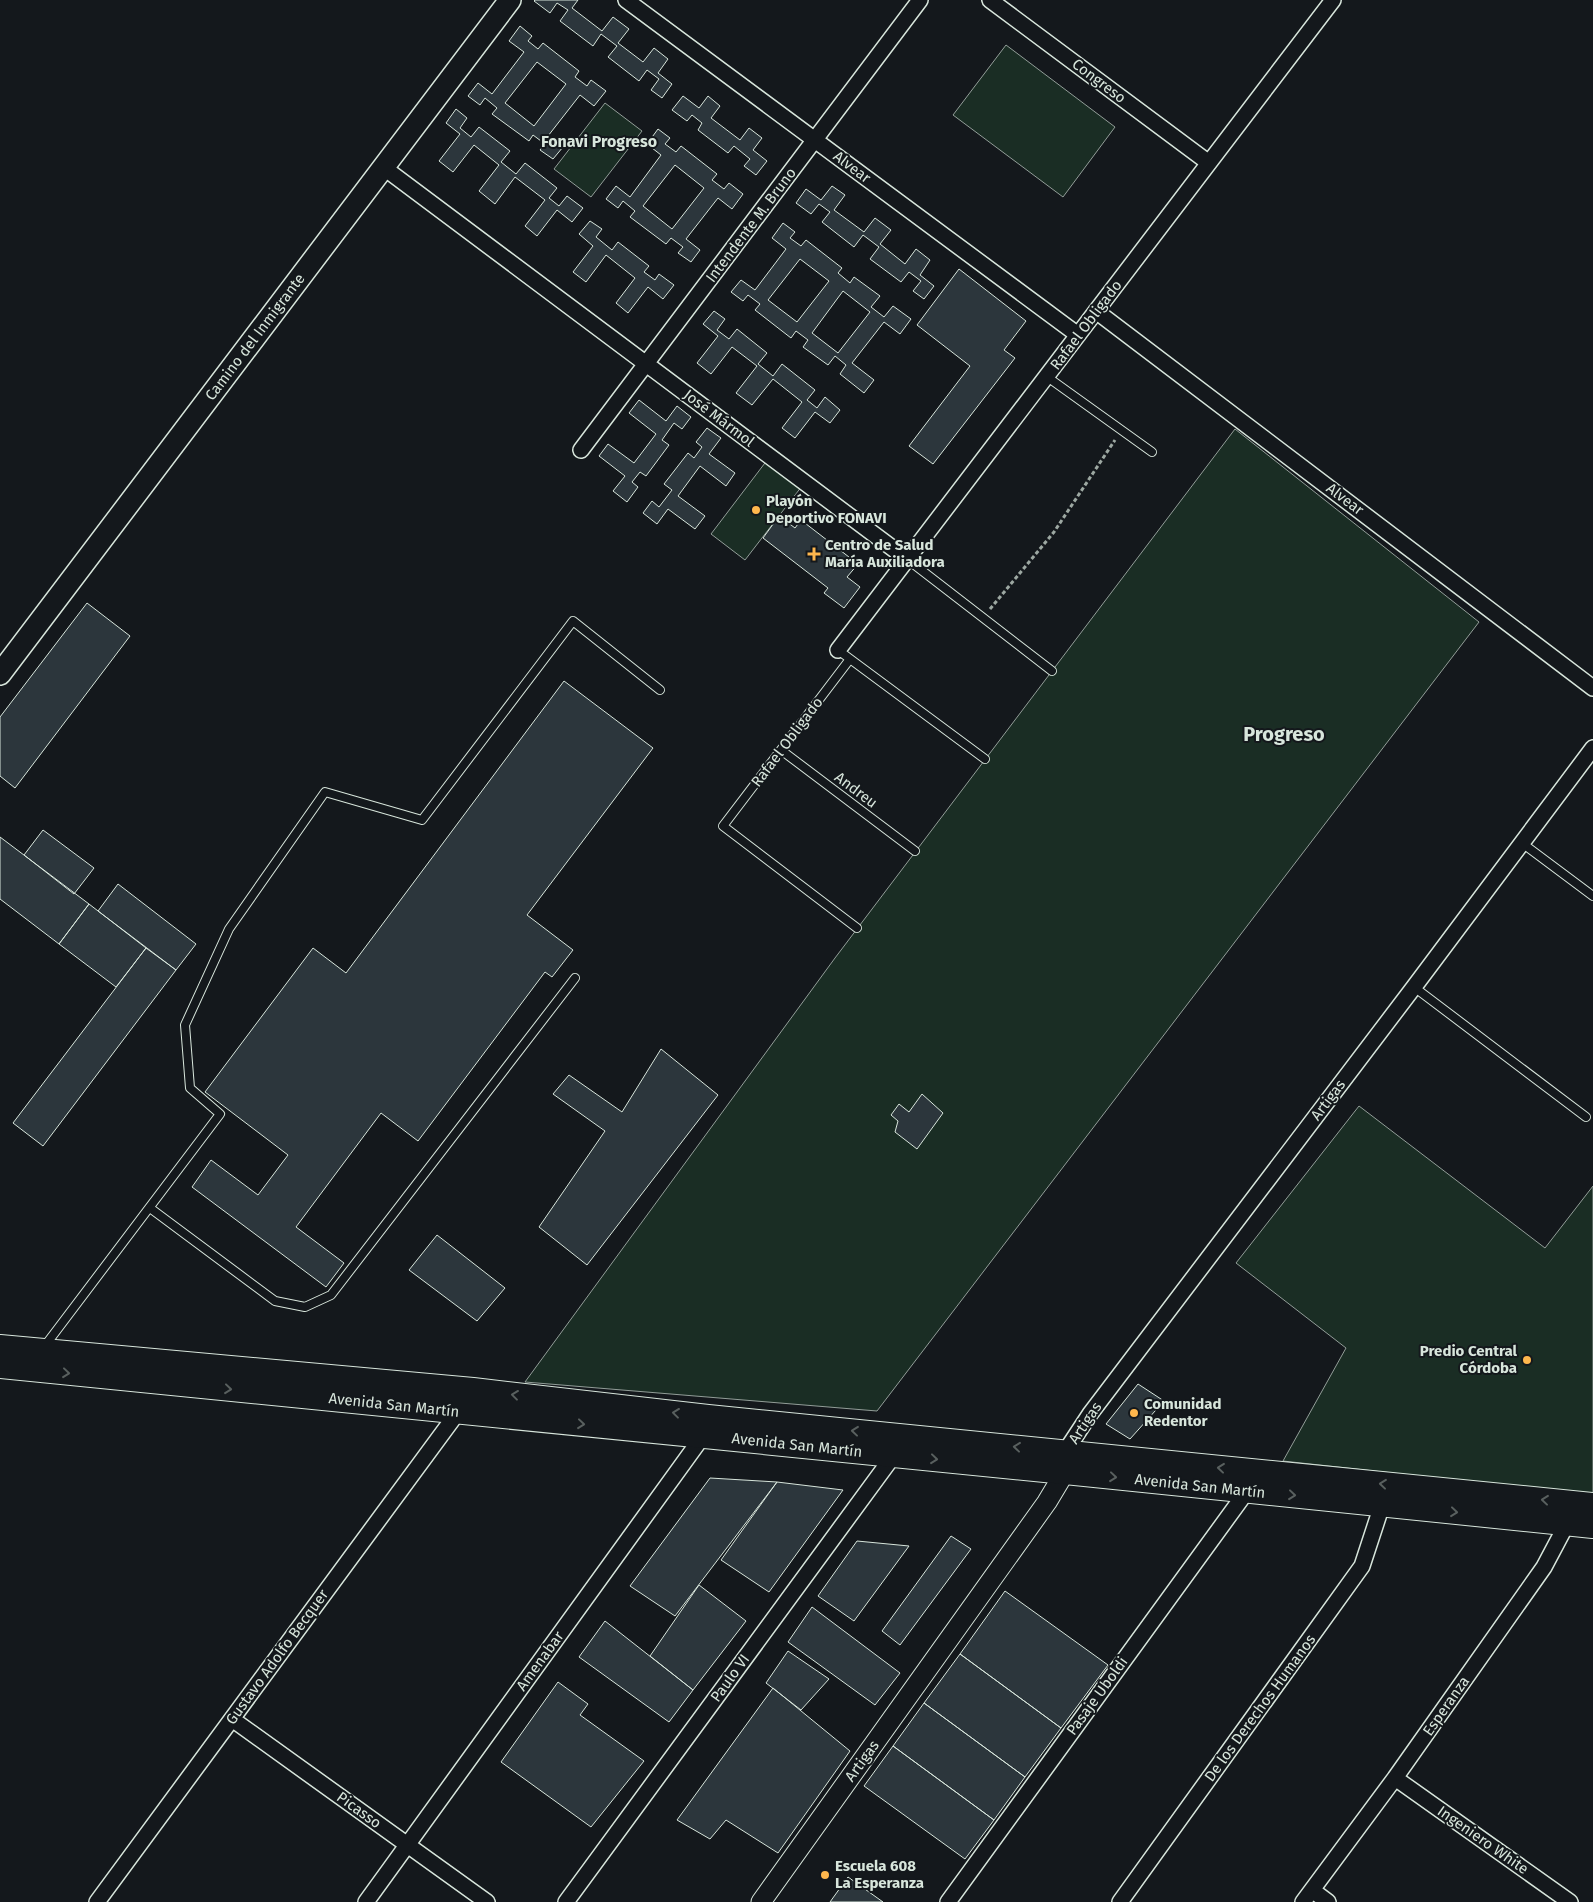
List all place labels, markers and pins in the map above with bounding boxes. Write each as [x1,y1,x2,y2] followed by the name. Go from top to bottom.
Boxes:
[766,492,887,527] place label: Playón Deportivo FONAVI
[750,504,762,516] marker: Playón Deportivo FONAVI
[825,536,945,571] place label: Centro de Salud María Auxiliadora
[807,547,821,561] marker: Centro de Salud María Auxiliadora
[1420,1342,1518,1377] place label: Predio Central Córdoba
[1521,1354,1533,1366] marker: Predio Central Córdoba
[1144,1395,1221,1430] place label: Comunidad Redentor
[1128,1407,1140,1419] marker: Comunidad Redentor
[835,1857,924,1892] place label: Escuela 608 La Esperanza
[819,1869,831,1881] marker: Escuela 608 La Esperanza

